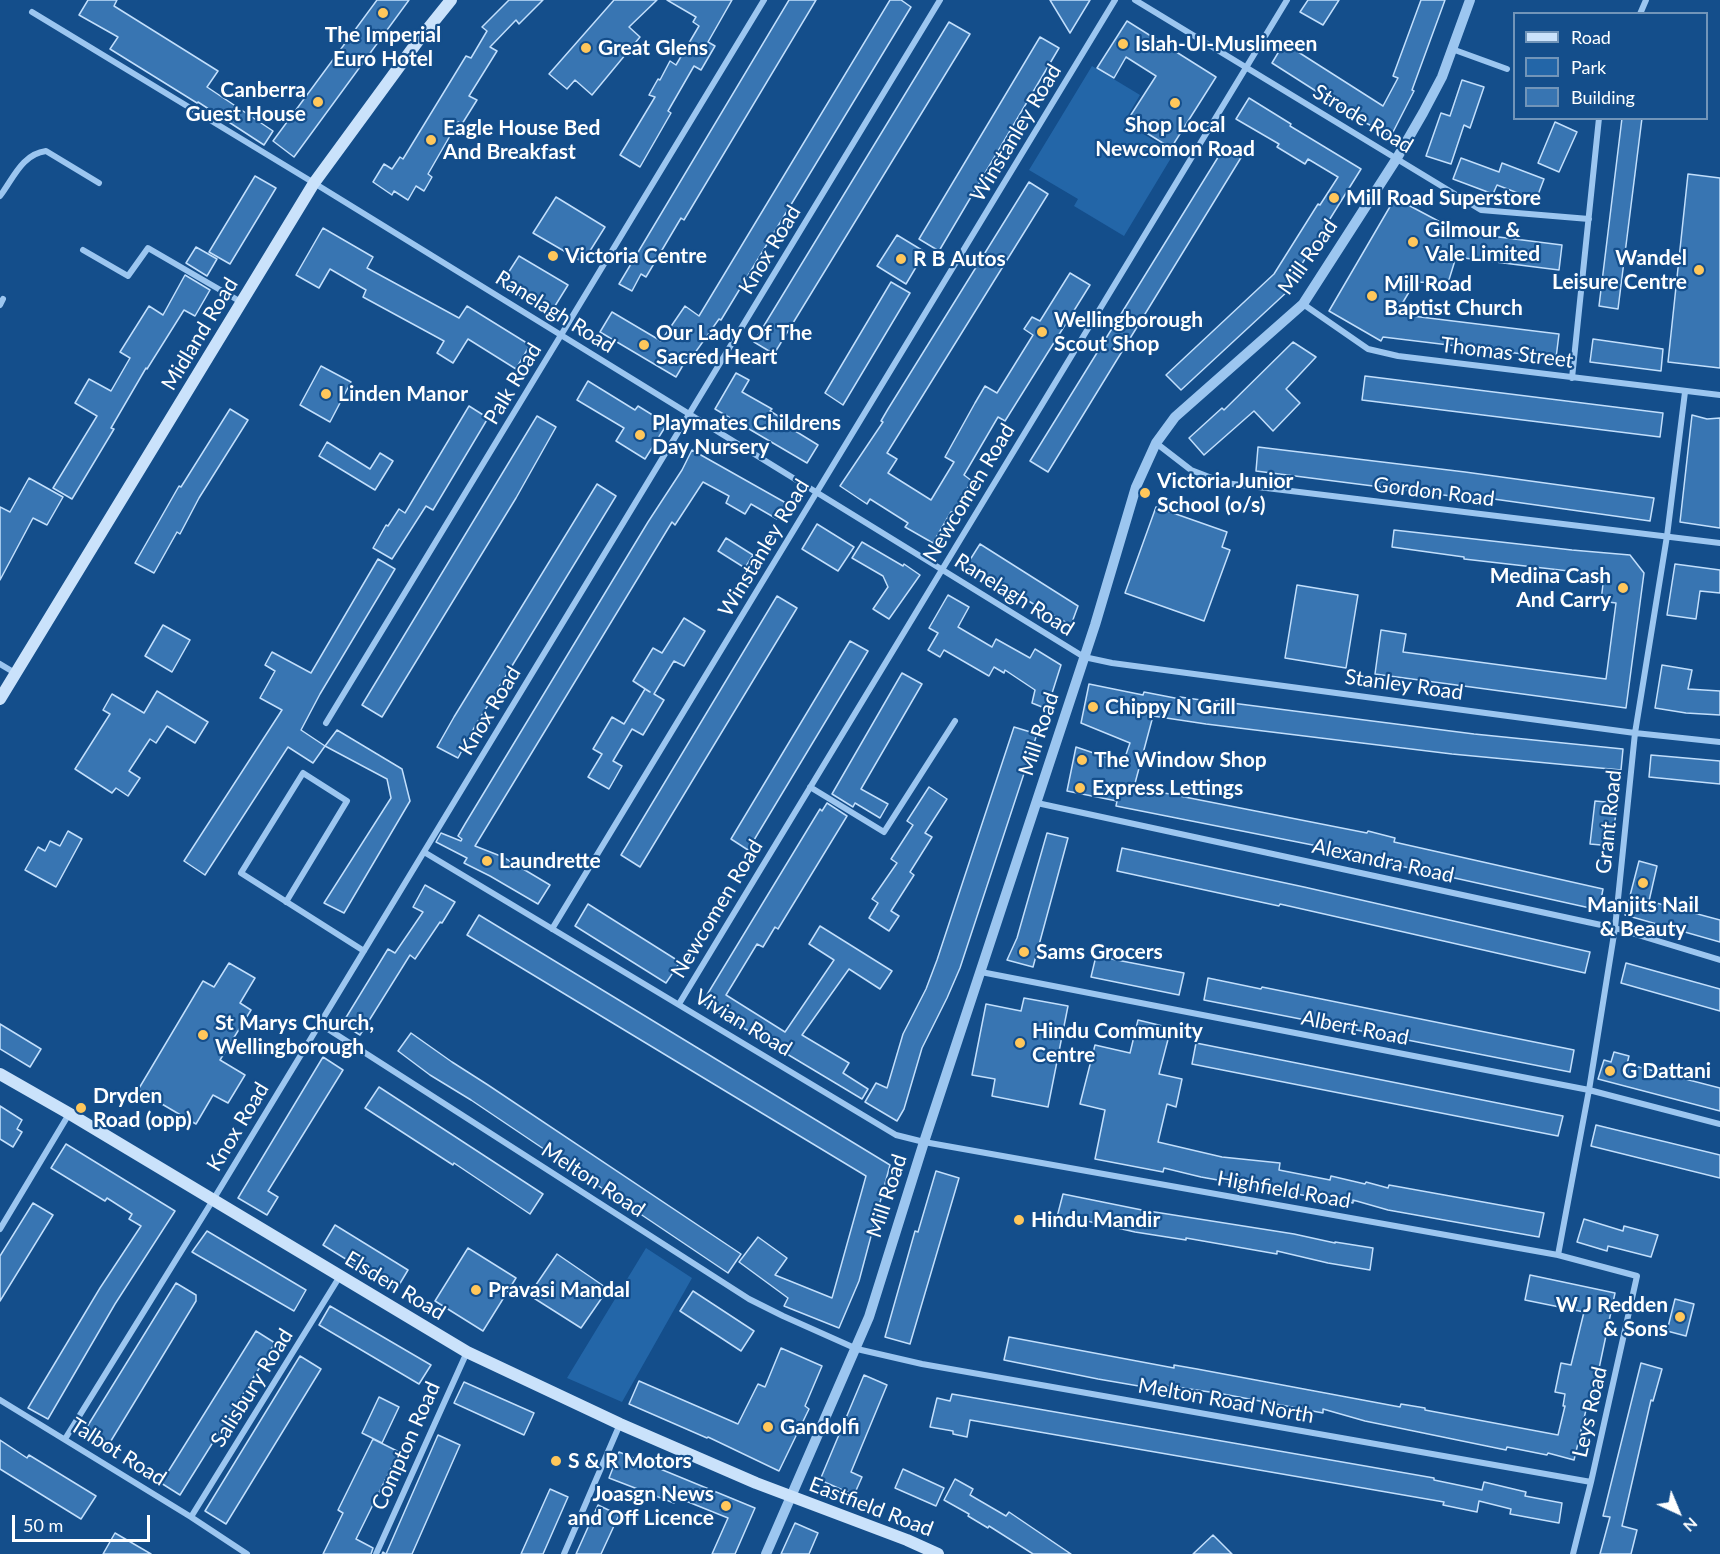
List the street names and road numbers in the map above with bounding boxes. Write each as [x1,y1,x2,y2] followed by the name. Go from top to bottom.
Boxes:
[965,60,1067,206] street label: Winstanley Road
[1308,79,1418,159] street label: Strode Road
[734,201,806,299] street label: Knox Road
[1273,214,1343,300] street label: Mill Road
[491,265,619,359] street label: Ranelagh Road
[157,273,243,395] street label: Midland Road
[1439,332,1575,374] street label: Thomas Street
[479,339,547,429] street label: Palk Road
[918,419,1020,567] street label: Newcomen Road
[1372,472,1496,512] street label: Gordon Road
[713,475,815,621] street label: Winstanley Road
[950,548,1078,642] street label: Ranelagh Road
[454,662,526,760] street label: Knox Road
[1343,664,1465,706] street label: Stanley Road
[1014,689,1064,779] street label: Mill Road
[1591,769,1627,875] street label: Grant Road
[1310,834,1456,888] street label: Alexandra Road
[666,835,768,983] street label: Newcomen Road
[690,984,796,1062] street label: Vivian Road
[1299,1005,1411,1051] street label: Albert Road
[202,1078,274,1176] street label: Knox Road
[537,1137,649,1223] street label: Melton Road
[862,1151,912,1241] street label: Mill Road
[1215,1166,1353,1214] street label: Highfield Road
[340,1246,450,1326] street label: Elsden Road
[206,1324,298,1452] street label: Salisbury Road
[1567,1364,1613,1460] street label: Leys Road
[1136,1373,1316,1429] street label: Melton Road North
[366,1378,446,1514] street label: Compton Road
[65,1413,171,1491] street label: Talbot Road
[805,1472,937,1542] street label: Eastfield Road

